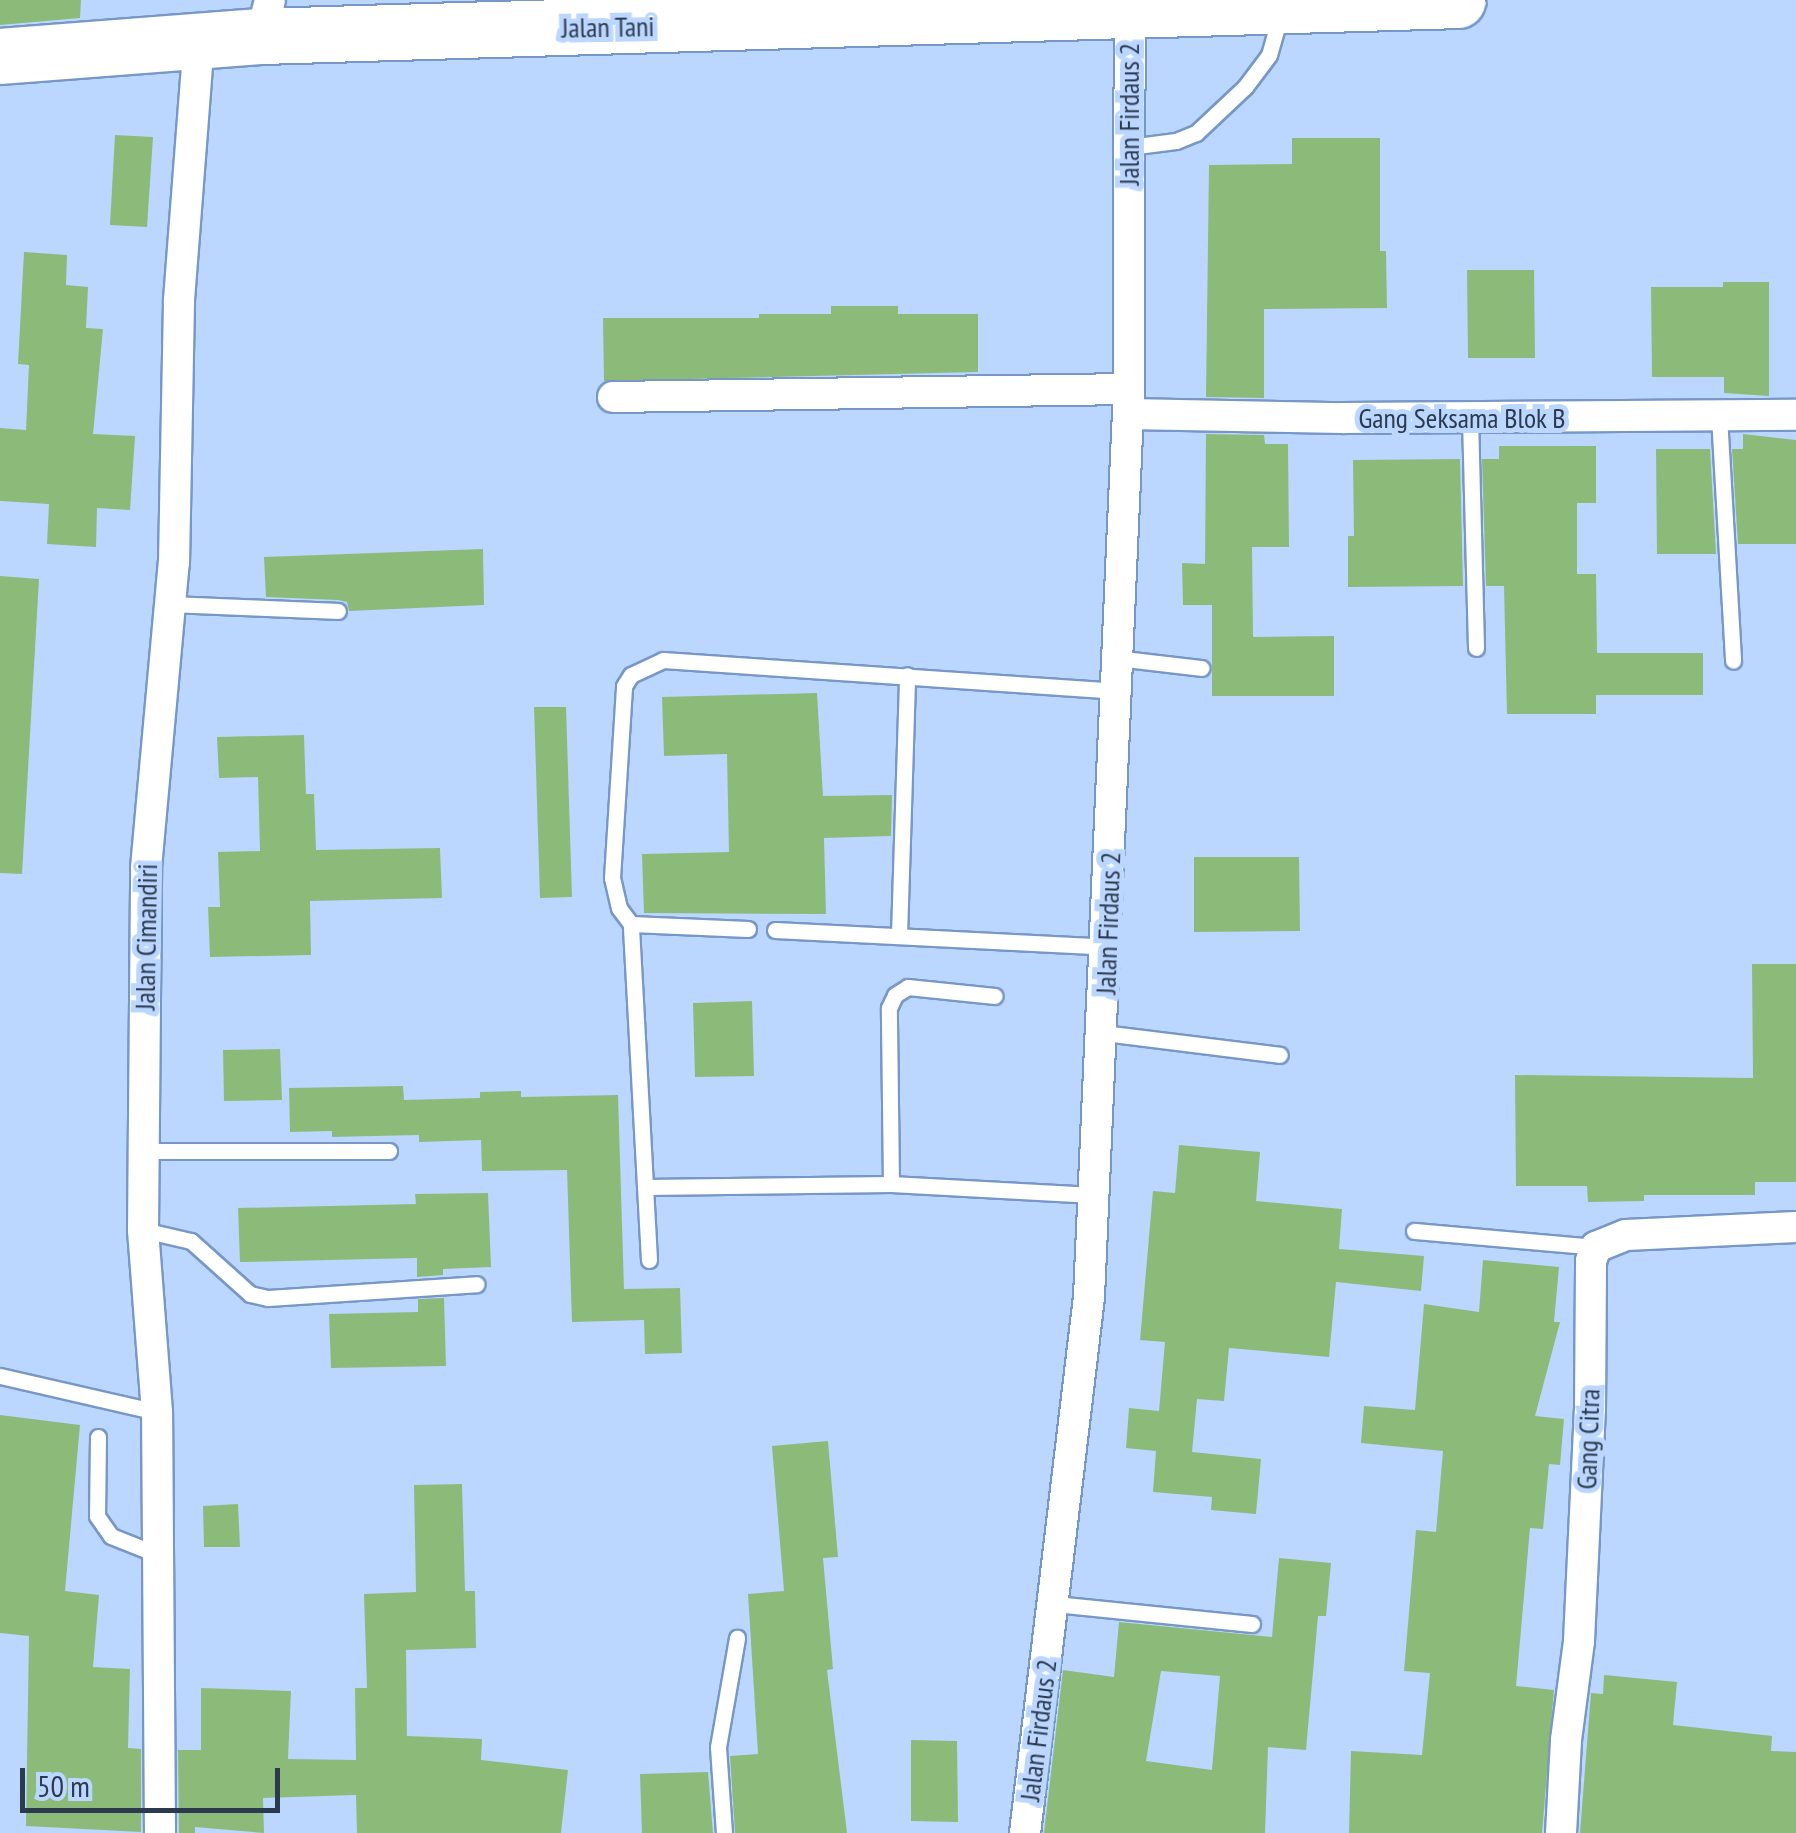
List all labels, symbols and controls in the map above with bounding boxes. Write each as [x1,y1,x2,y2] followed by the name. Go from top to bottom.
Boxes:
[561,9,655,45] street label: Jalan Tani
[1112,43,1146,185] street label: Jalan Firdaus 2
[1358,401,1566,435] street label: Gang Seksama Blok B
[1089,851,1127,995] street label: Jalan Firdaus 2
[128,863,164,1011] street label: Jalan Cimandiri
[1569,1388,1607,1490] street label: Gang Citra
[1013,1657,1063,1803] street label: Jalan Firdaus 2
[25,1748,285,1810] scale bar
[37,1766,90,1805] text: 50 m

